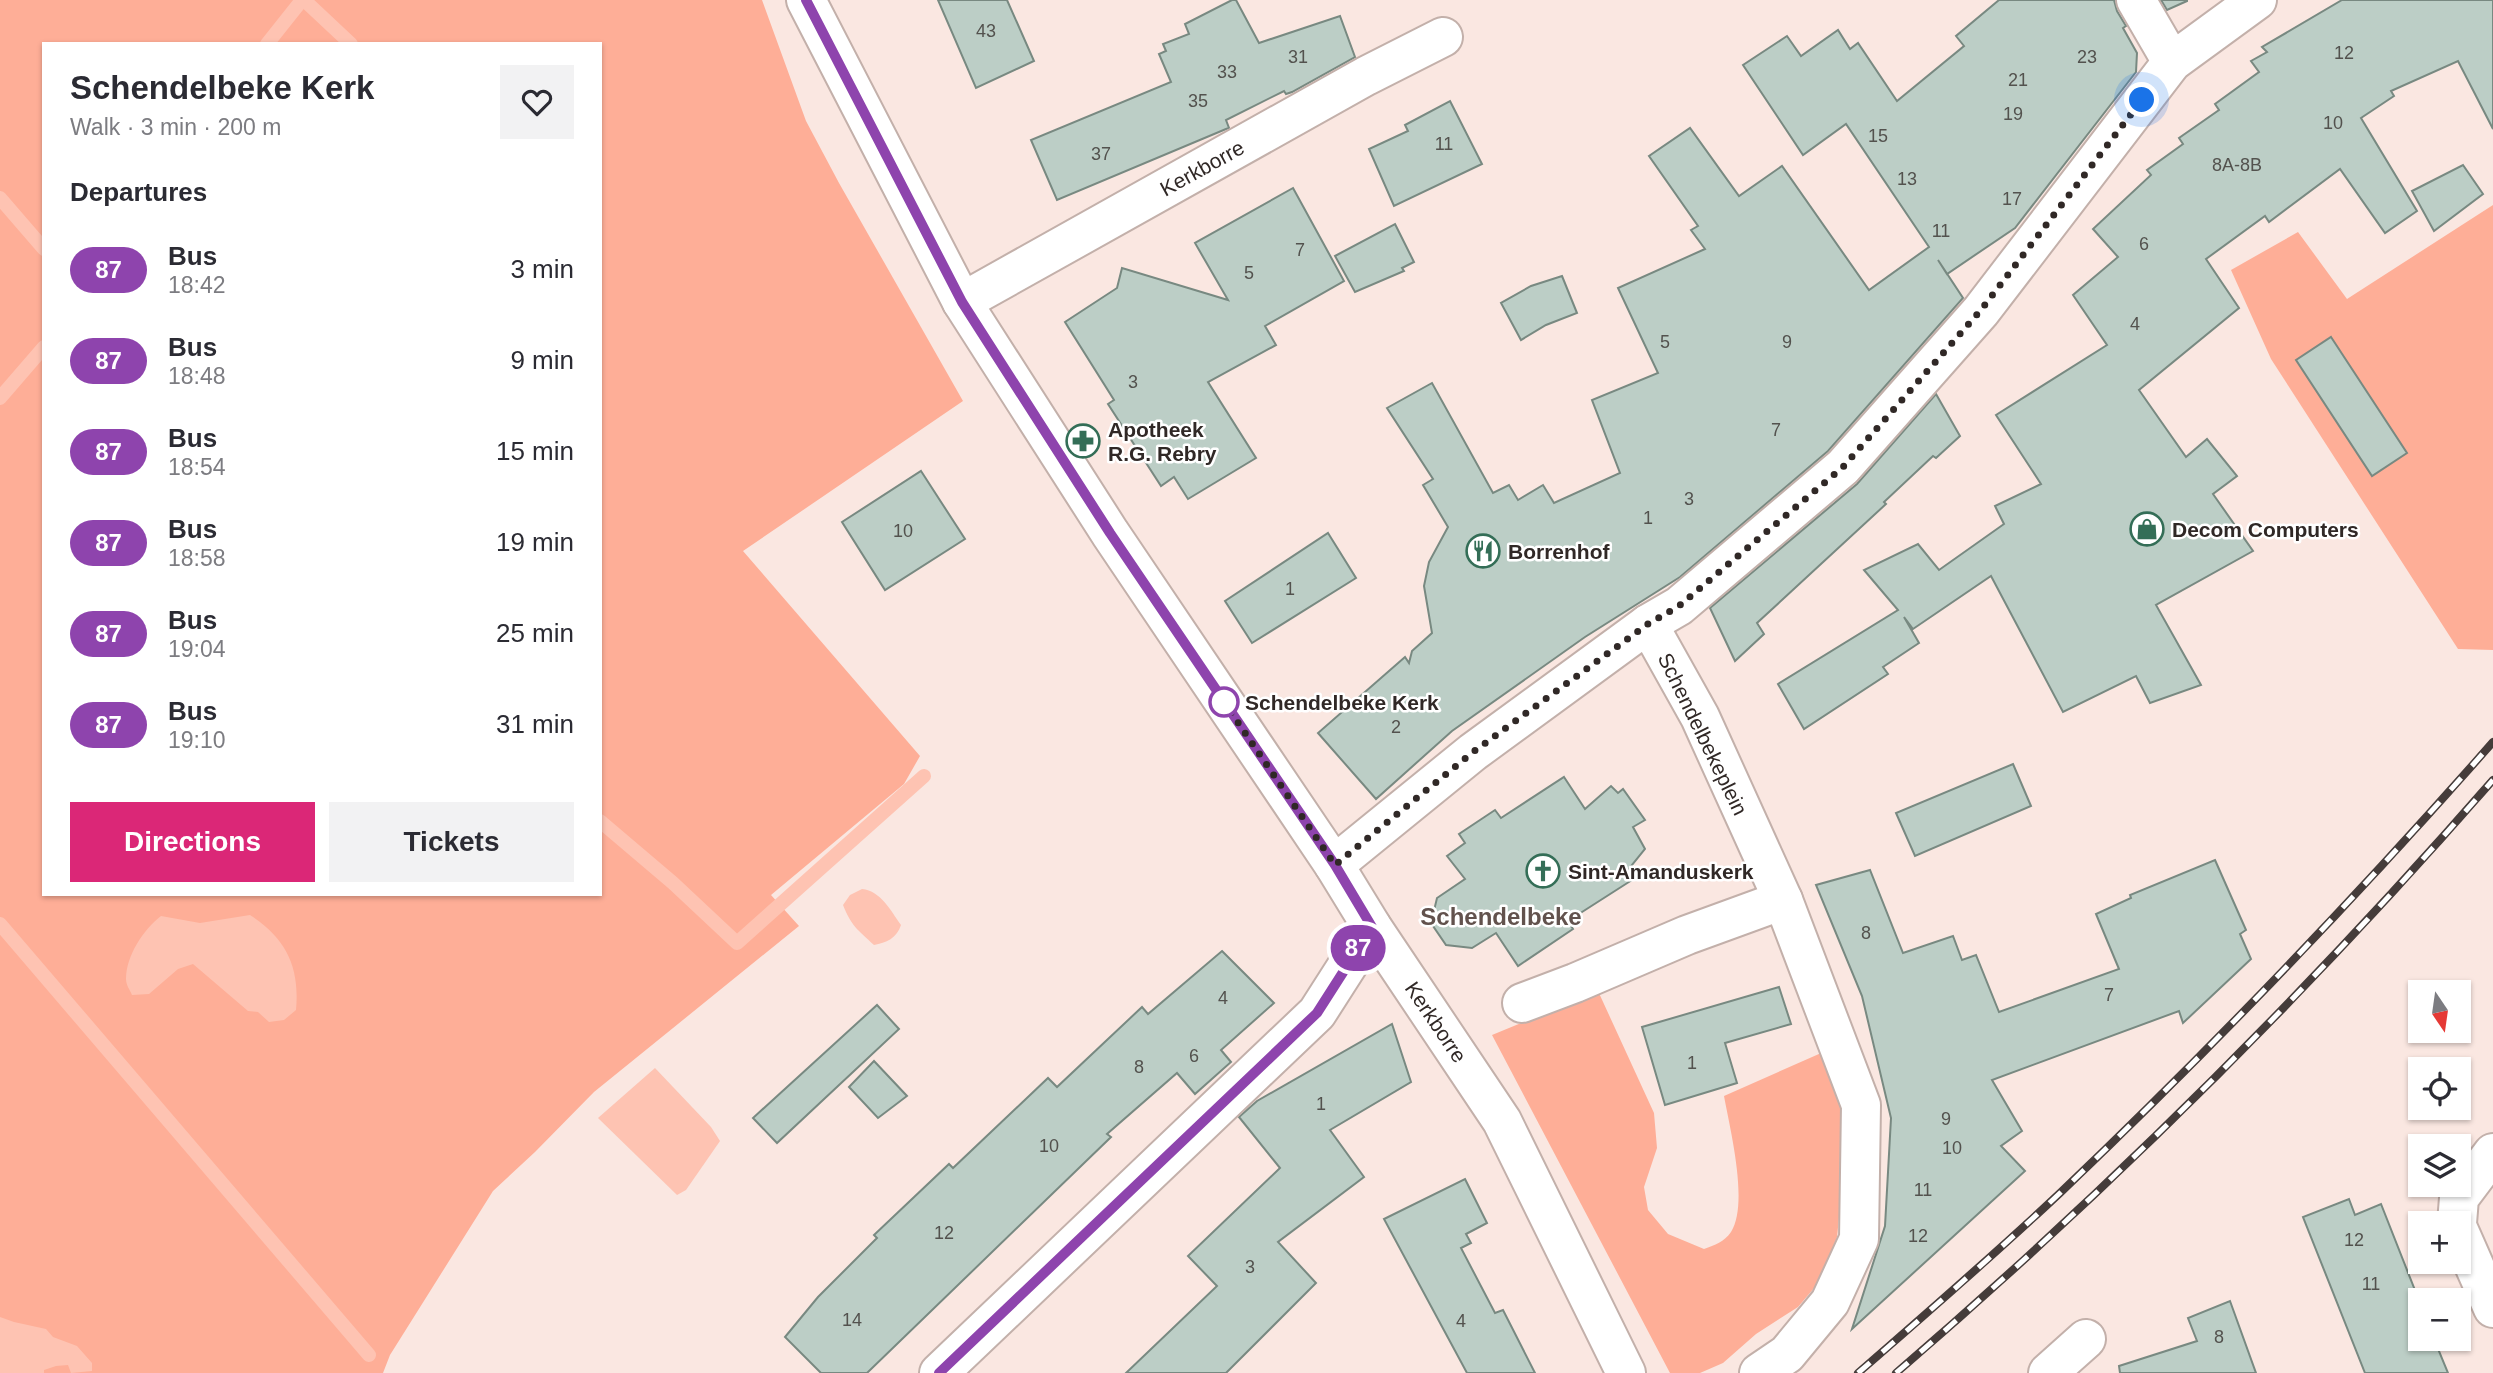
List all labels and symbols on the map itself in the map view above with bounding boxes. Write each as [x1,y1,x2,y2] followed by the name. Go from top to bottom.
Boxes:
[976,21,996,41] house number: 43
[2334,43,2354,63] house number: 12
[1288,47,1308,67] house number: 31
[2077,47,2097,67] house number: 23
[1217,62,1237,82] house number: 33
[2008,70,2028,90] house number: 21
[2124,82,2159,117] your location
[1188,91,1208,111] house number: 35
[2003,104,2023,124] house number: 19
[2323,113,2343,133] house number: 10
[1868,126,1888,146] house number: 15
[1435,134,1453,154] house number: 11
[1156,136,1248,200] street label: Kerkborre
[1091,144,1111,164] house number: 37
[2212,155,2262,175] house number: 8A-8B
[1897,169,1917,189] house number: 13
[2002,189,2022,209] house number: 17
[1932,221,1950,241] house number: 11
[2139,234,2149,254] house number: 6
[1295,240,1305,260] house number: 7
[1244,263,1254,283] house number: 5
[2130,314,2140,334] house number: 4
[1660,332,1670,352] house number: 5
[1782,332,1792,352] house number: 9
[1128,372,1138,392] house number: 3
[1108,418,1217,465] place label: Apotheek R.G. Rebry
[1771,420,1781,440] house number: 7
[1064,422,1102,460] pharmacy icon: Apotheek R.G. Rebry
[1684,489,1694,509] house number: 3
[1643,508,1653,528] house number: 1
[2128,510,2166,548] shop icon: Decom Computers
[2172,518,2359,541] place label: Decom Computers
[893,521,913,541] house number: 10
[1464,532,1502,570] restaurant icon: Borrenhof
[1508,540,1611,563] place label: Borrenhof
[1285,579,1295,599] house number: 1
[1654,649,1752,819] street label: Schendelbekeplein
[1209,687,1239,717] marker: Schendelbeke Kerk
[1245,691,1439,714] place label: Schendelbeke Kerk
[1391,717,1401,737] house number: 2
[1524,852,1562,890] church icon: Sint-Amanduskerk
[1568,860,1754,883] place label: Sint-Amanduskerk
[1420,903,1582,930] district label: Schendelbeke
[1861,923,1871,943] house number: 8
[1326,925,1390,971] line badge: 87
[1401,977,1471,1067] street label: Kerkborre
[2408,980,2471,1043] north arrow
[2104,985,2114,1005] house number: 7
[1218,988,1228,1008] house number: 4
[1189,1046,1199,1066] house number: 6
[1687,1053,1697,1073] house number: 1
[1134,1057,1144,1077] house number: 8
[1316,1094,1326,1114] house number: 1
[1941,1109,1951,1129] house number: 9
[1039,1136,1059,1156] house number: 10
[1942,1138,1962,1158] house number: 10
[1914,1180,1932,1200] house number: 11
[934,1223,954,1243] house number: 12
[1908,1226,1928,1246] house number: 12
[2344,1230,2364,1250] house number: 12
[1245,1257,1255,1277] house number: 3
[2362,1274,2380,1294] house number: 11
[842,1310,862,1330] house number: 14
[1456,1311,1466,1331] house number: 4
[2214,1327,2224,1347] house number: 8

